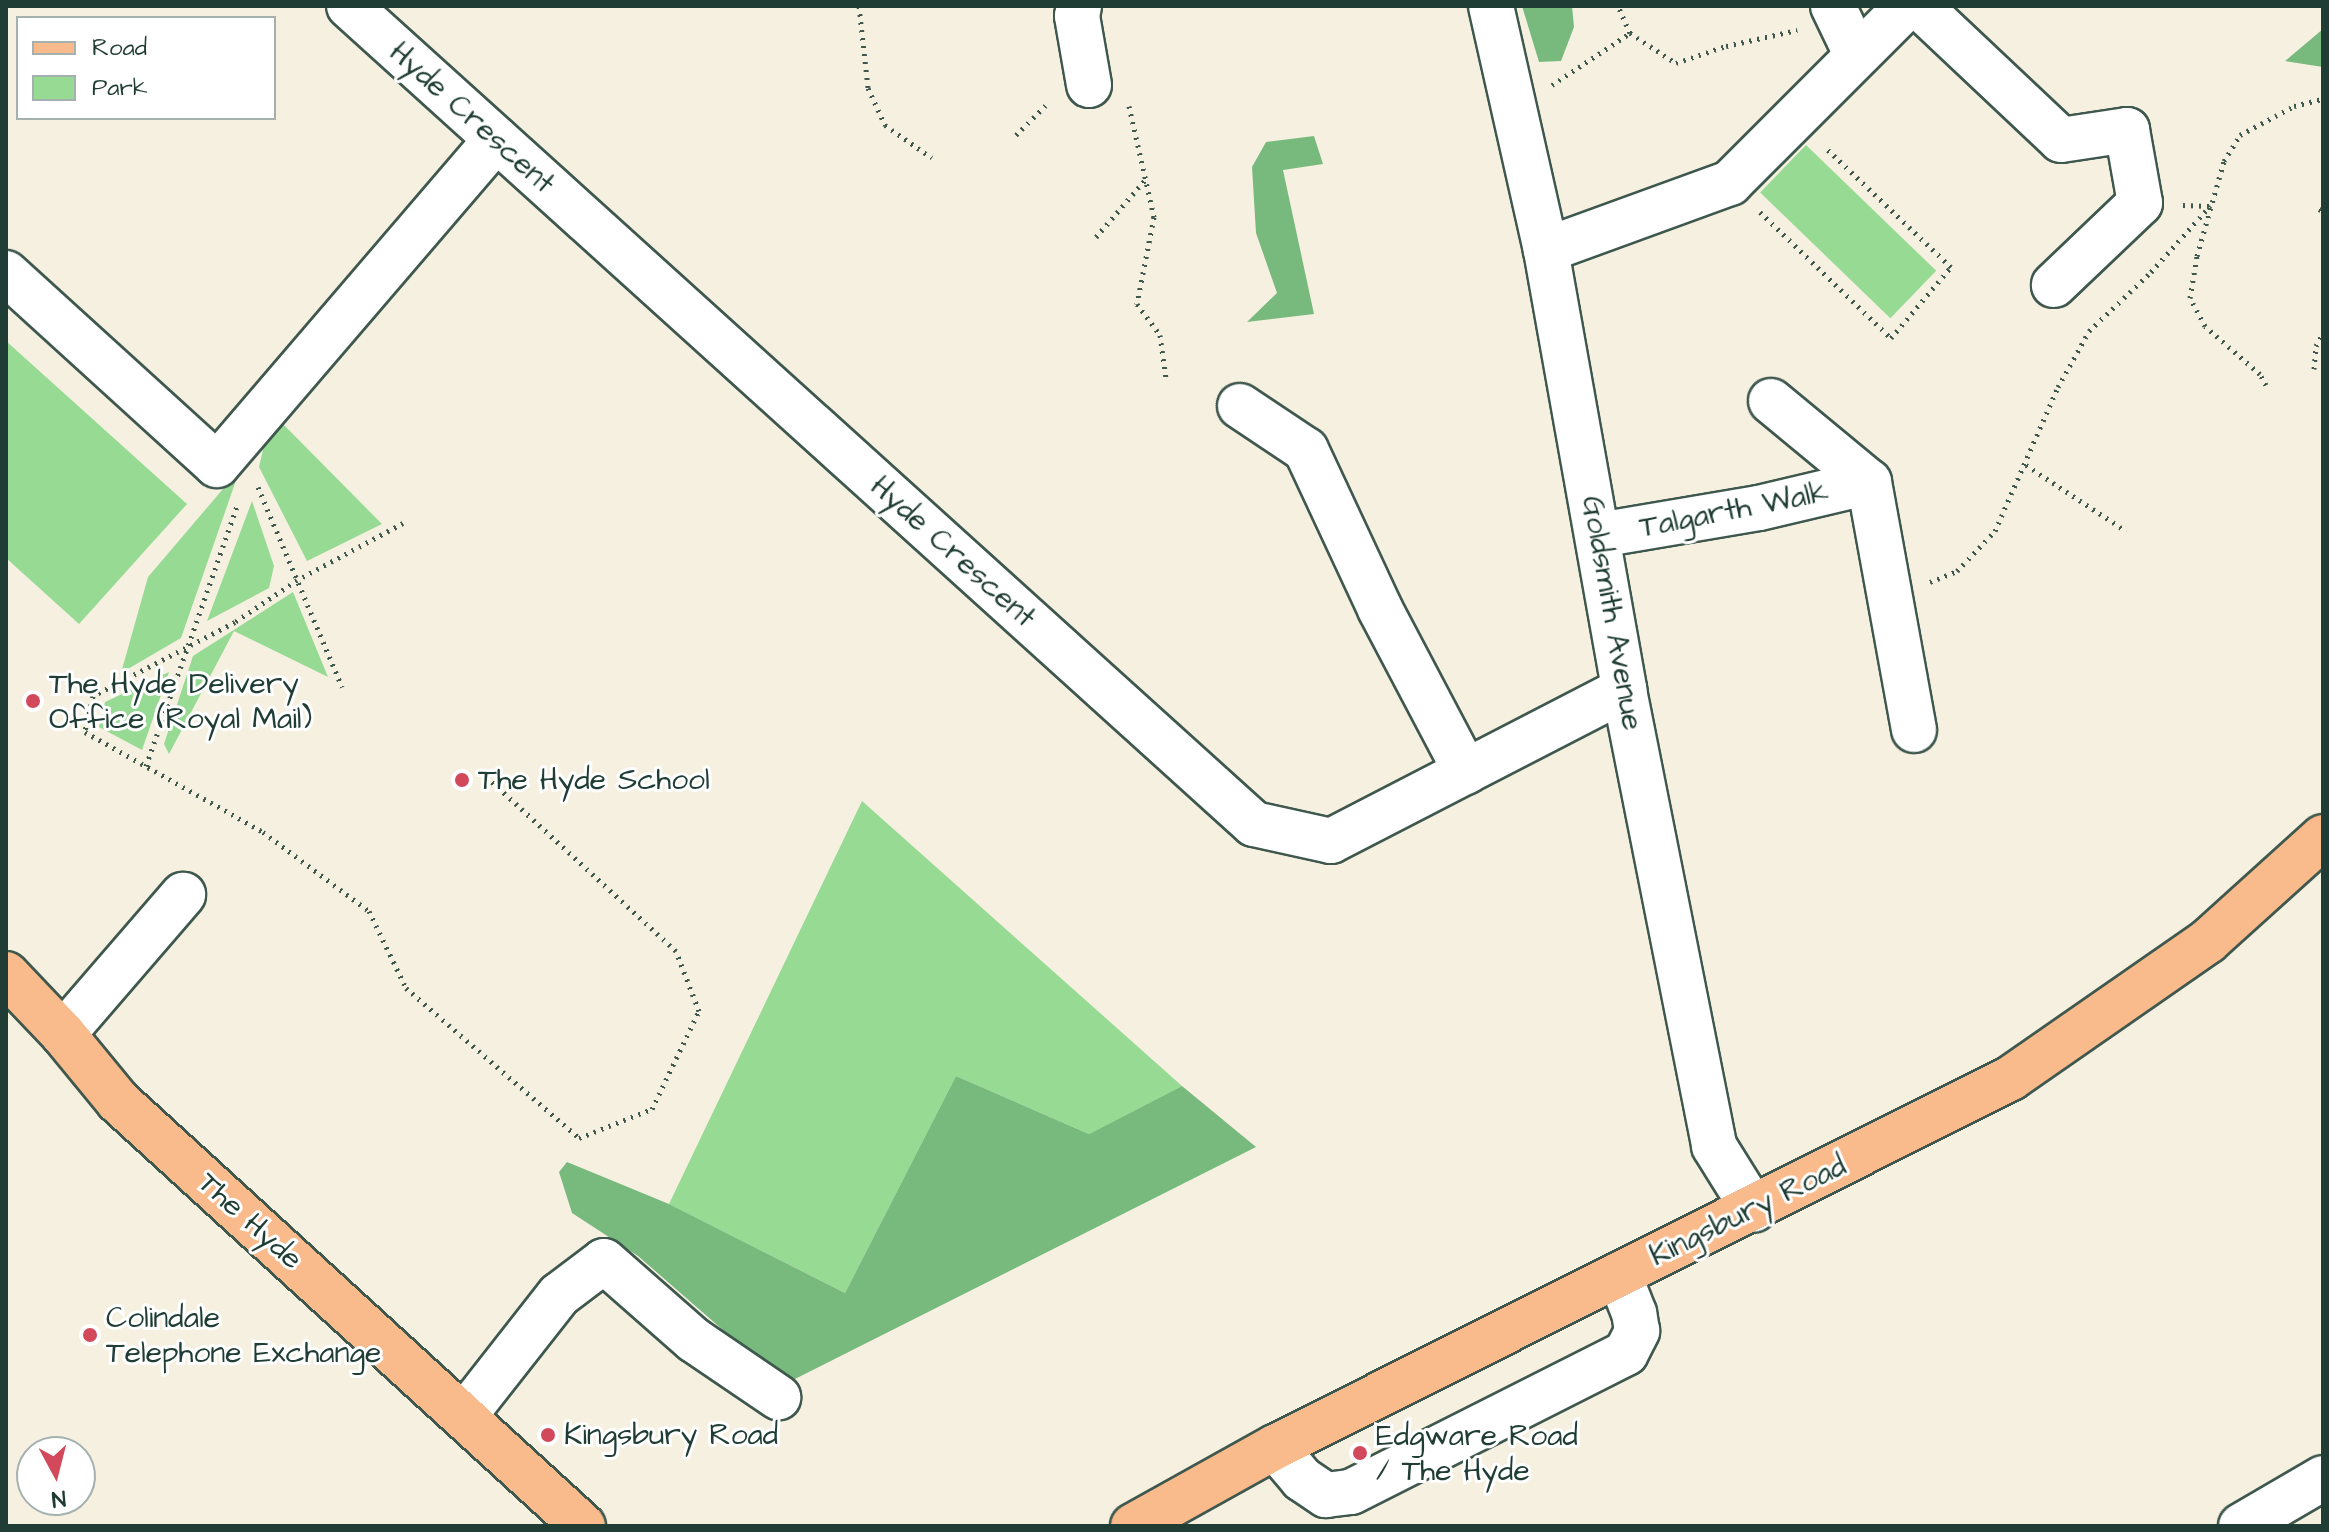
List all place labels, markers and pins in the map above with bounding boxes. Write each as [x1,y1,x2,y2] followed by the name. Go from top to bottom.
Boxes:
[49,666,312,736] place label: The Hyde Delivery Office (Royal Mail)
[24,692,42,710] marker: The Hyde Delivery Office (Royal Mail)
[478,762,710,798] place label: The Hyde School
[453,771,471,789] marker: The Hyde School
[106,1300,381,1370] place label: Colindale Telephone Exchange
[81,1326,99,1344] marker: Colindale Telephone Exchange
[564,1417,778,1453] place label: Kingsbury Road
[1376,1418,1578,1488] place label: Edgware Road / The Hyde
[539,1426,557,1444] marker: Kingsbury Road
[1351,1444,1369,1462] marker: Edgware Road / The Hyde

